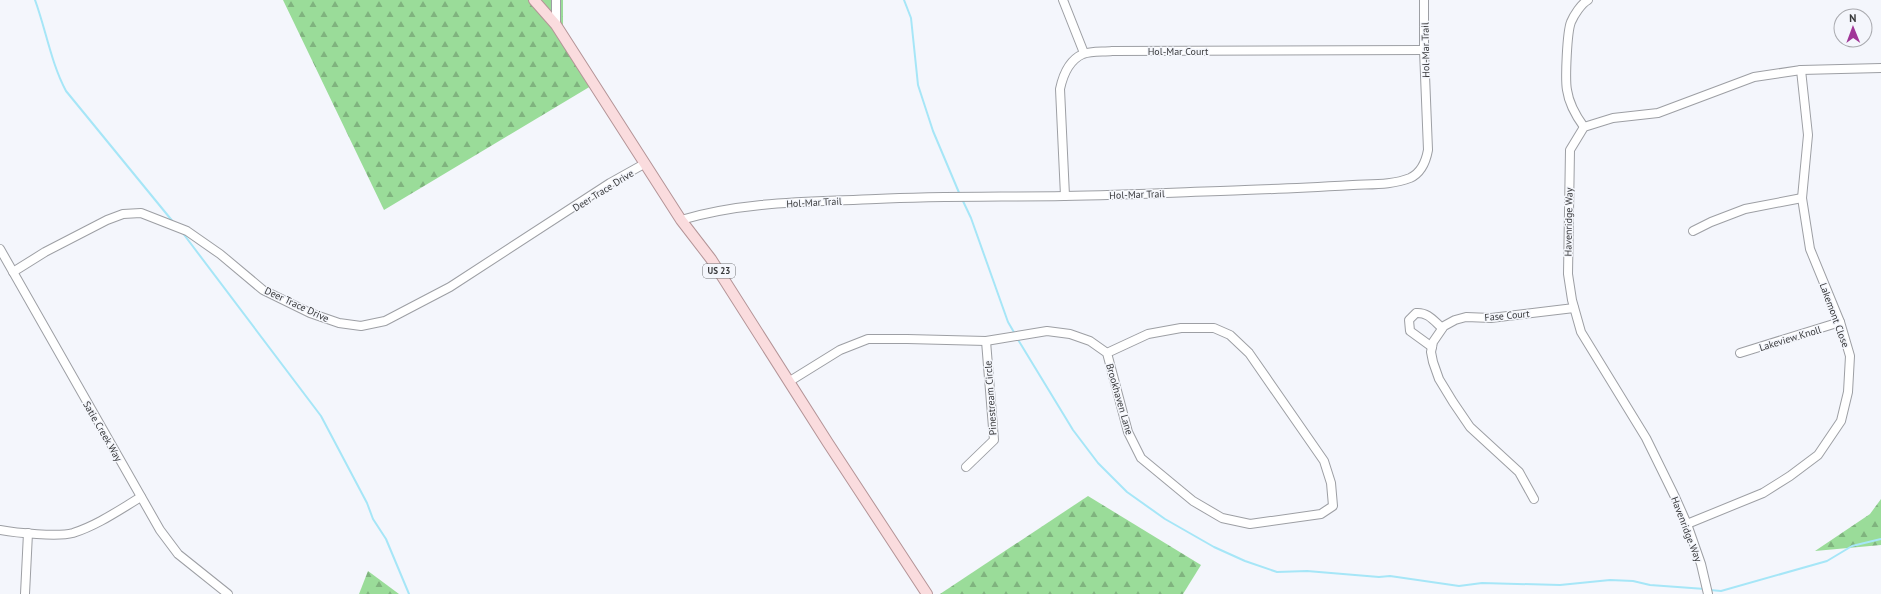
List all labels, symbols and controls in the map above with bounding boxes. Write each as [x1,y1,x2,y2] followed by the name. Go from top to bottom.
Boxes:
[1833,8,1873,48] north arrow
[1849,11,1857,25] text: N
[1419,22,1432,78] street label: Hol-Mar Trail
[1148,45,1209,58] street label: Hol-Mar Court
[570,166,636,214] street label: Deer Trace Drive
[1109,187,1165,202] street label: Hol-Mar Trail
[1561,187,1576,257] street label: Havenridge Way
[786,195,842,210] street label: Hol-Mar Trail
[703,264,735,278] road number: US 23
[1817,281,1852,349] street label: Lakemont Close
[262,284,331,325] street label: Deer Trace Drive
[1484,307,1531,324] street label: Fase Court
[1758,323,1823,354] street label: Lakeview Knoll
[981,360,1000,436] street label: Pinestream Circle
[1103,362,1136,436] street label: Brookhaven Lane
[80,399,125,464] street label: Satie Creek Way
[1668,495,1705,564] street label: Havenridge Way

